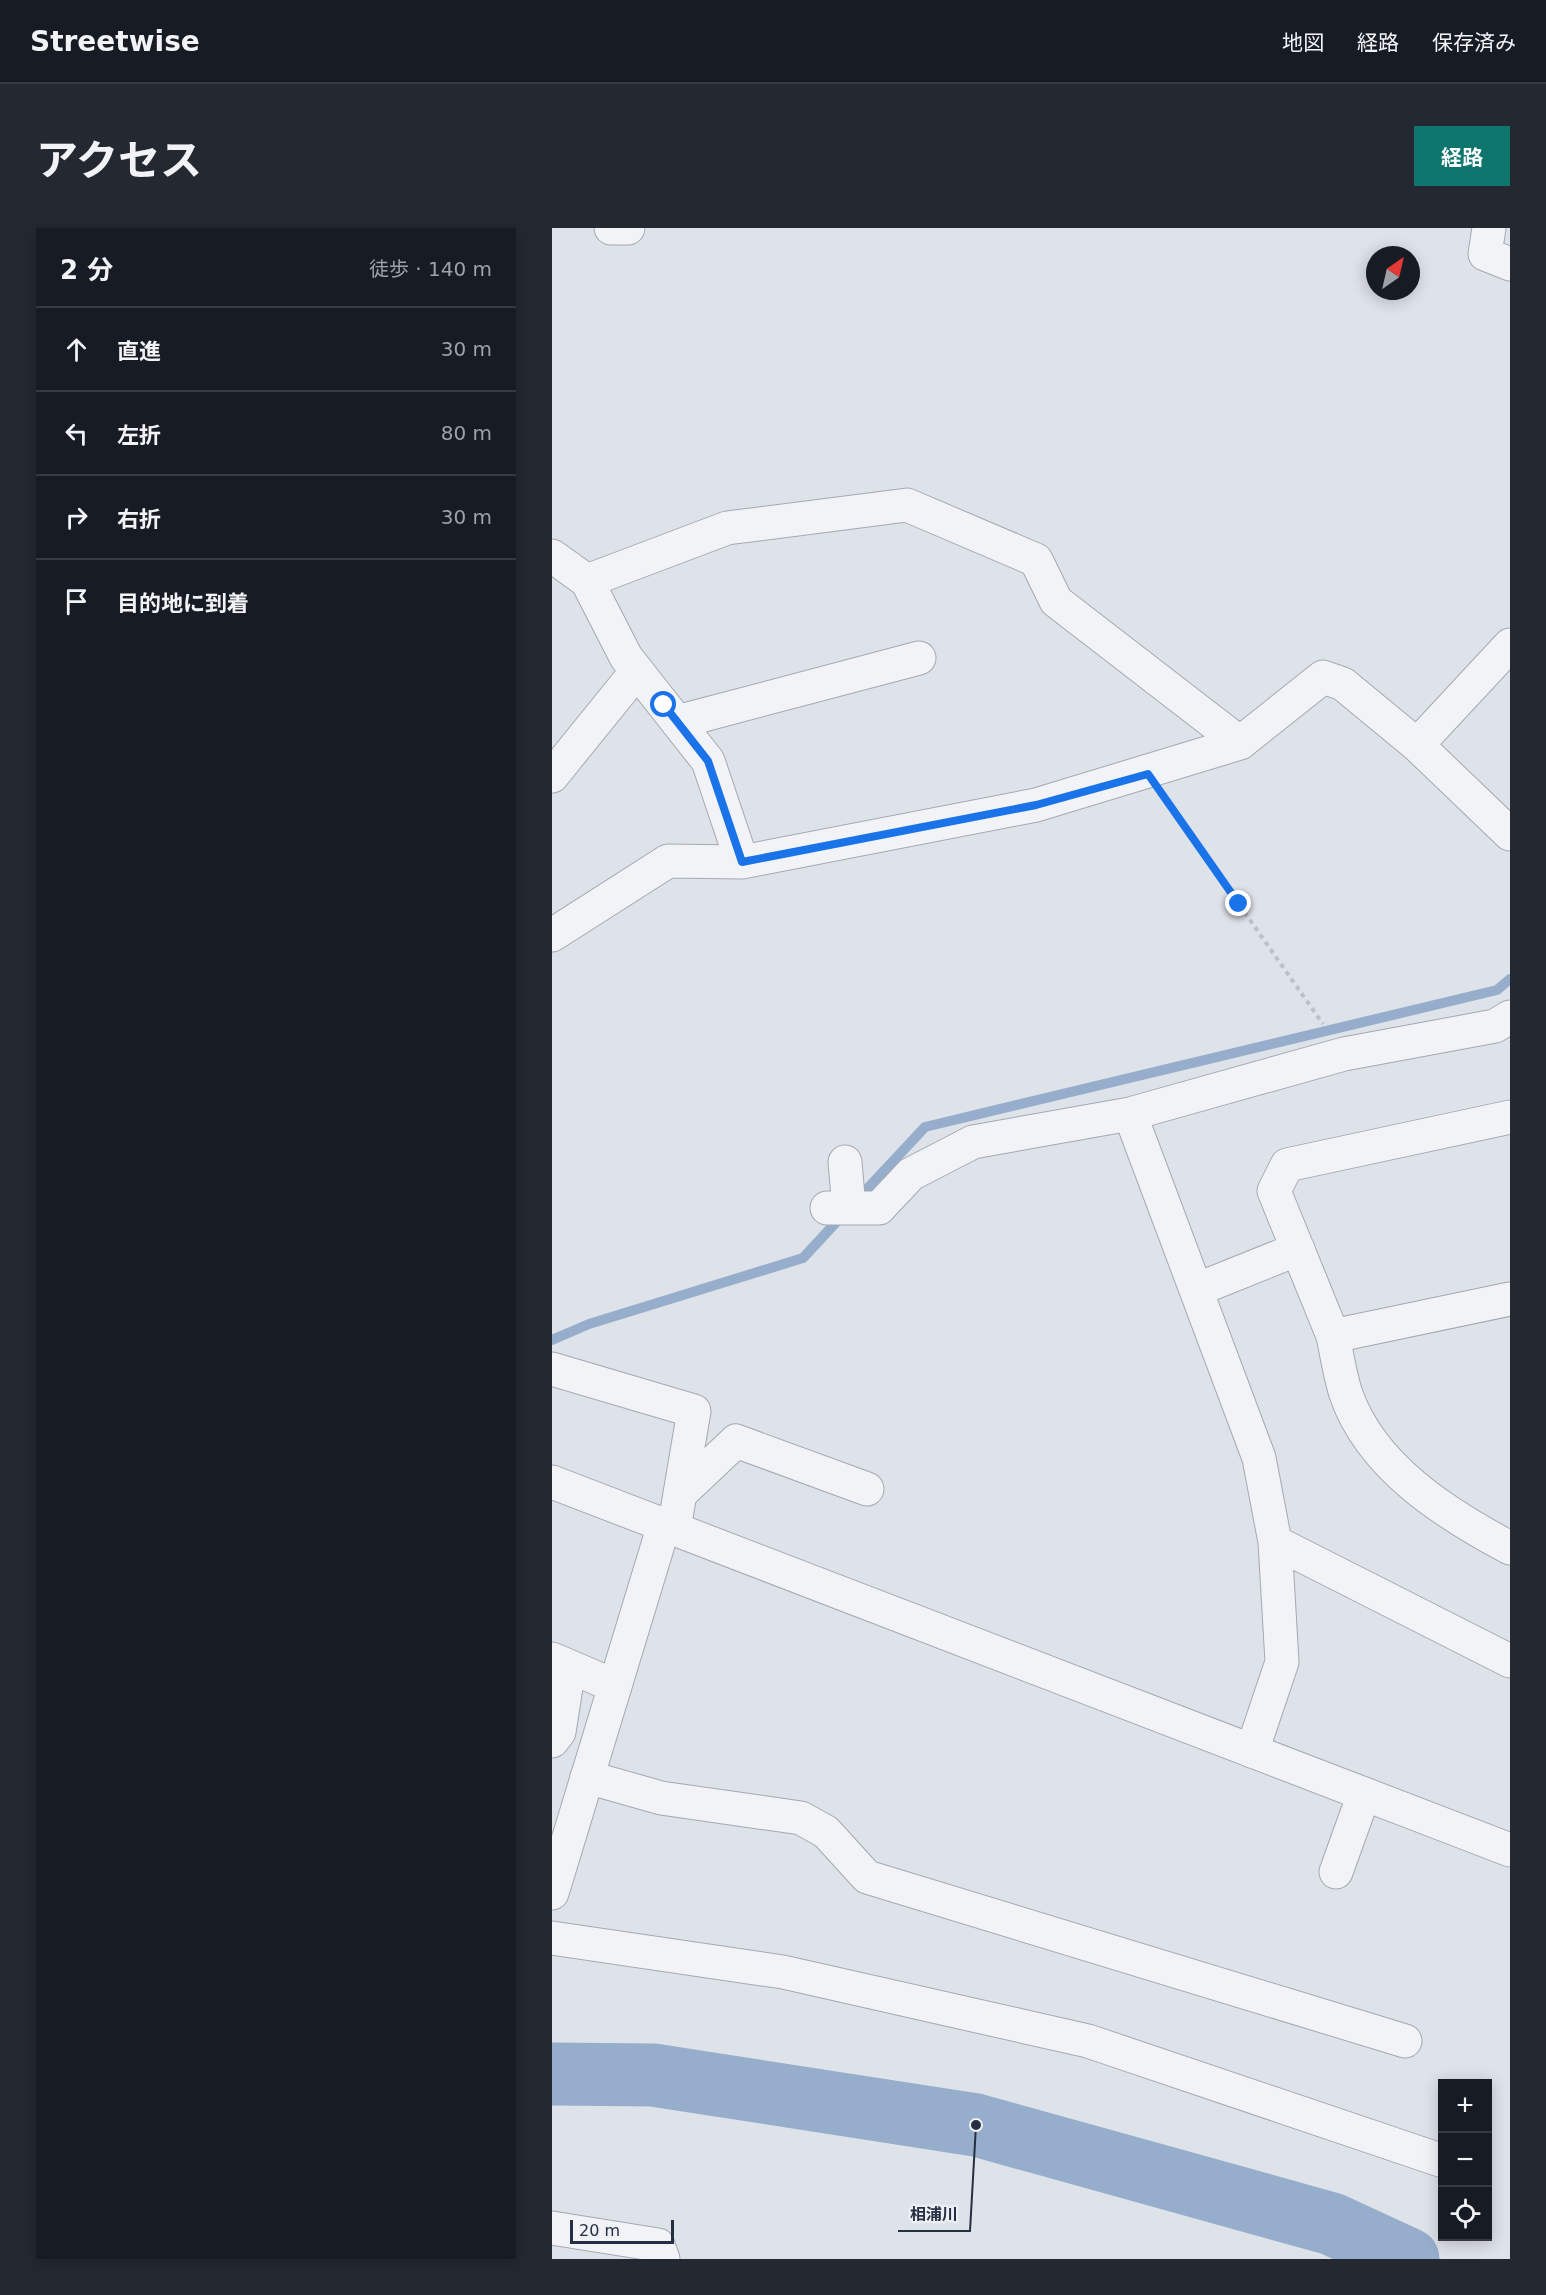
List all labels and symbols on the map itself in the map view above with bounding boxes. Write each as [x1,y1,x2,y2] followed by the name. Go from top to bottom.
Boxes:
[1366,246,1420,300] north arrow
[650,691,676,717] route start
[1225,890,1251,916] route end
[898,2197,970,2231] callout: 相浦川
[910,2205,958,2224] text: 相浦川
[570,2217,674,2244] scale bar

